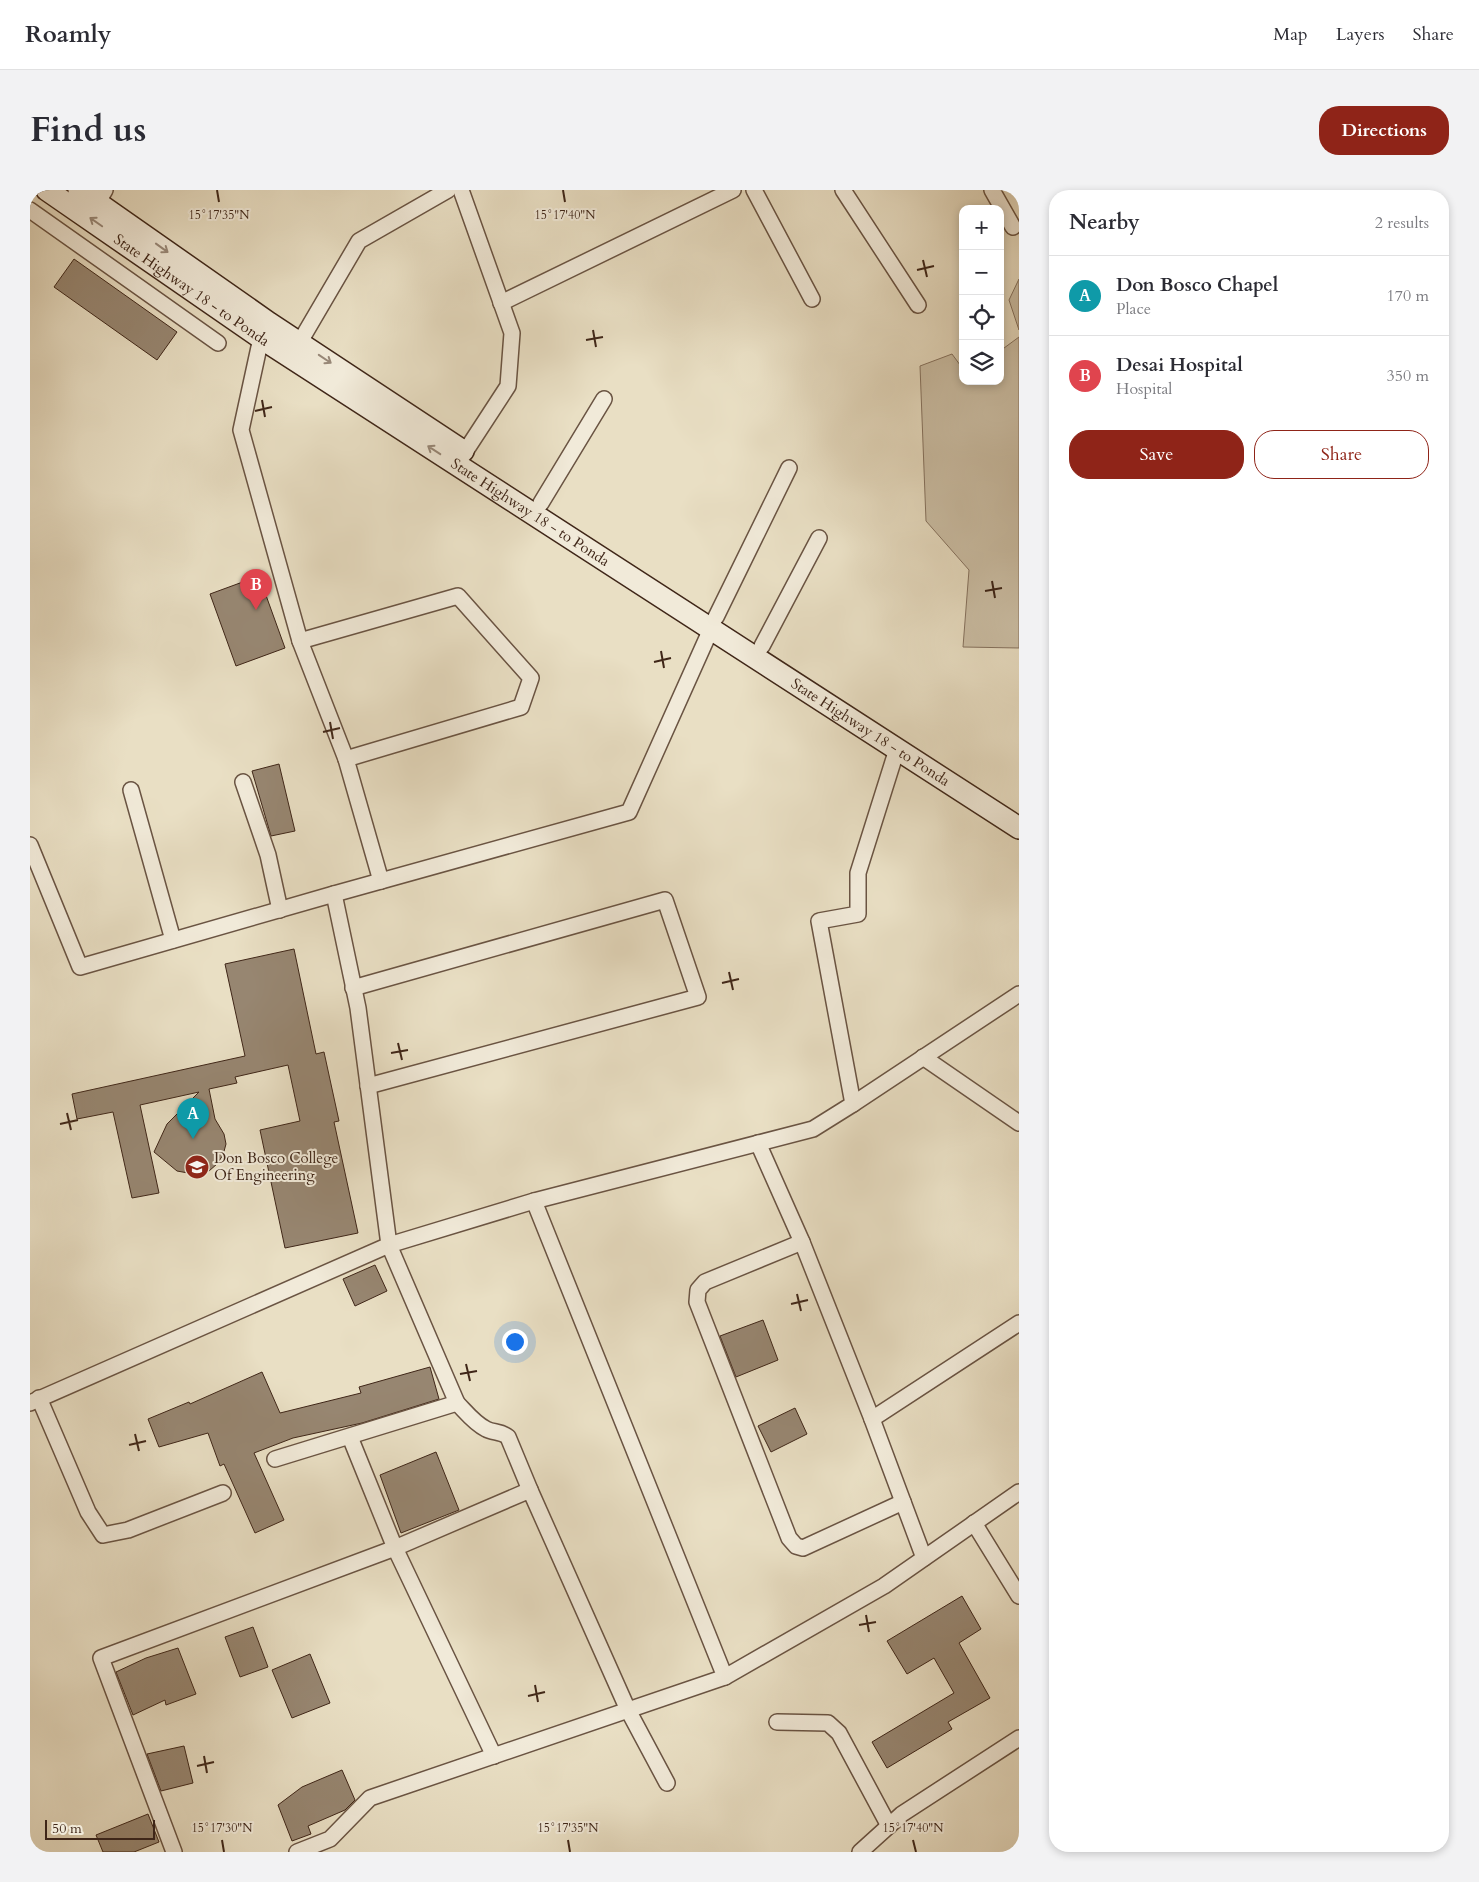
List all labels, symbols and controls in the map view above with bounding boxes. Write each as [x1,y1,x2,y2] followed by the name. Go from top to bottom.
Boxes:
[25,18,111,51] text: Roamly
[1273,22,1308,47] text: Map
[1336,22,1385,47] text: Layers
[1413,22,1454,47] text: Share
[30,106,146,154] text: Find us
[1319,106,1449,155] button: Directions
[959,205,1004,385] map controls
[959,205,1004,250] button: +
[189,207,250,223] text: 15°17'35"N
[535,207,596,223] text: 15°17'40"N
[1069,208,1140,237] text: Nearby
[1375,212,1429,234] text: 2 results
[90,217,104,227] one-way arrow
[110,229,274,351] street label: State Highway 18 - to Ponda
[155,243,169,253] one-way arrow
[959,250,1004,295] button: −
[1116,272,1278,298] text: Don Bosco Chapel
[1079,285,1091,307] text: A
[1387,285,1429,307] text: 170 m
[959,295,1004,340] button: locate
[1116,298,1151,320] text: Place
[959,340,1004,385] button: layers
[1116,352,1243,378] text: Desai Hospital
[318,354,332,365] one-way arrow
[1079,365,1091,387] text: B
[1387,365,1429,387] text: 350 m
[1116,378,1172,400] text: Hospital
[1069,430,1244,479] button: Save
[1254,430,1429,479] button: Share
[428,445,442,455] one-way arrow
[447,454,614,571] street label: State Highway 18 - to Ponda
[240,569,272,610] pin: B
[787,673,954,791] street label: State Highway 18 - to Ponda
[177,1098,209,1139] pin: A
[214,1148,339,1185] place label: Don Bosco College Of Engineering
[184,1154,210,1180] school or university icon: Don Bosco College Of Engineering
[502,1329,528,1355] your location
[45,1817,155,1840] scale bar
[52,1819,82,1838] text: 50 m
[192,1820,253,1836] text: 15°17'30"N
[538,1820,599,1836] text: 15°17'35"N
[883,1820,944,1836] text: 15°17'40"N

